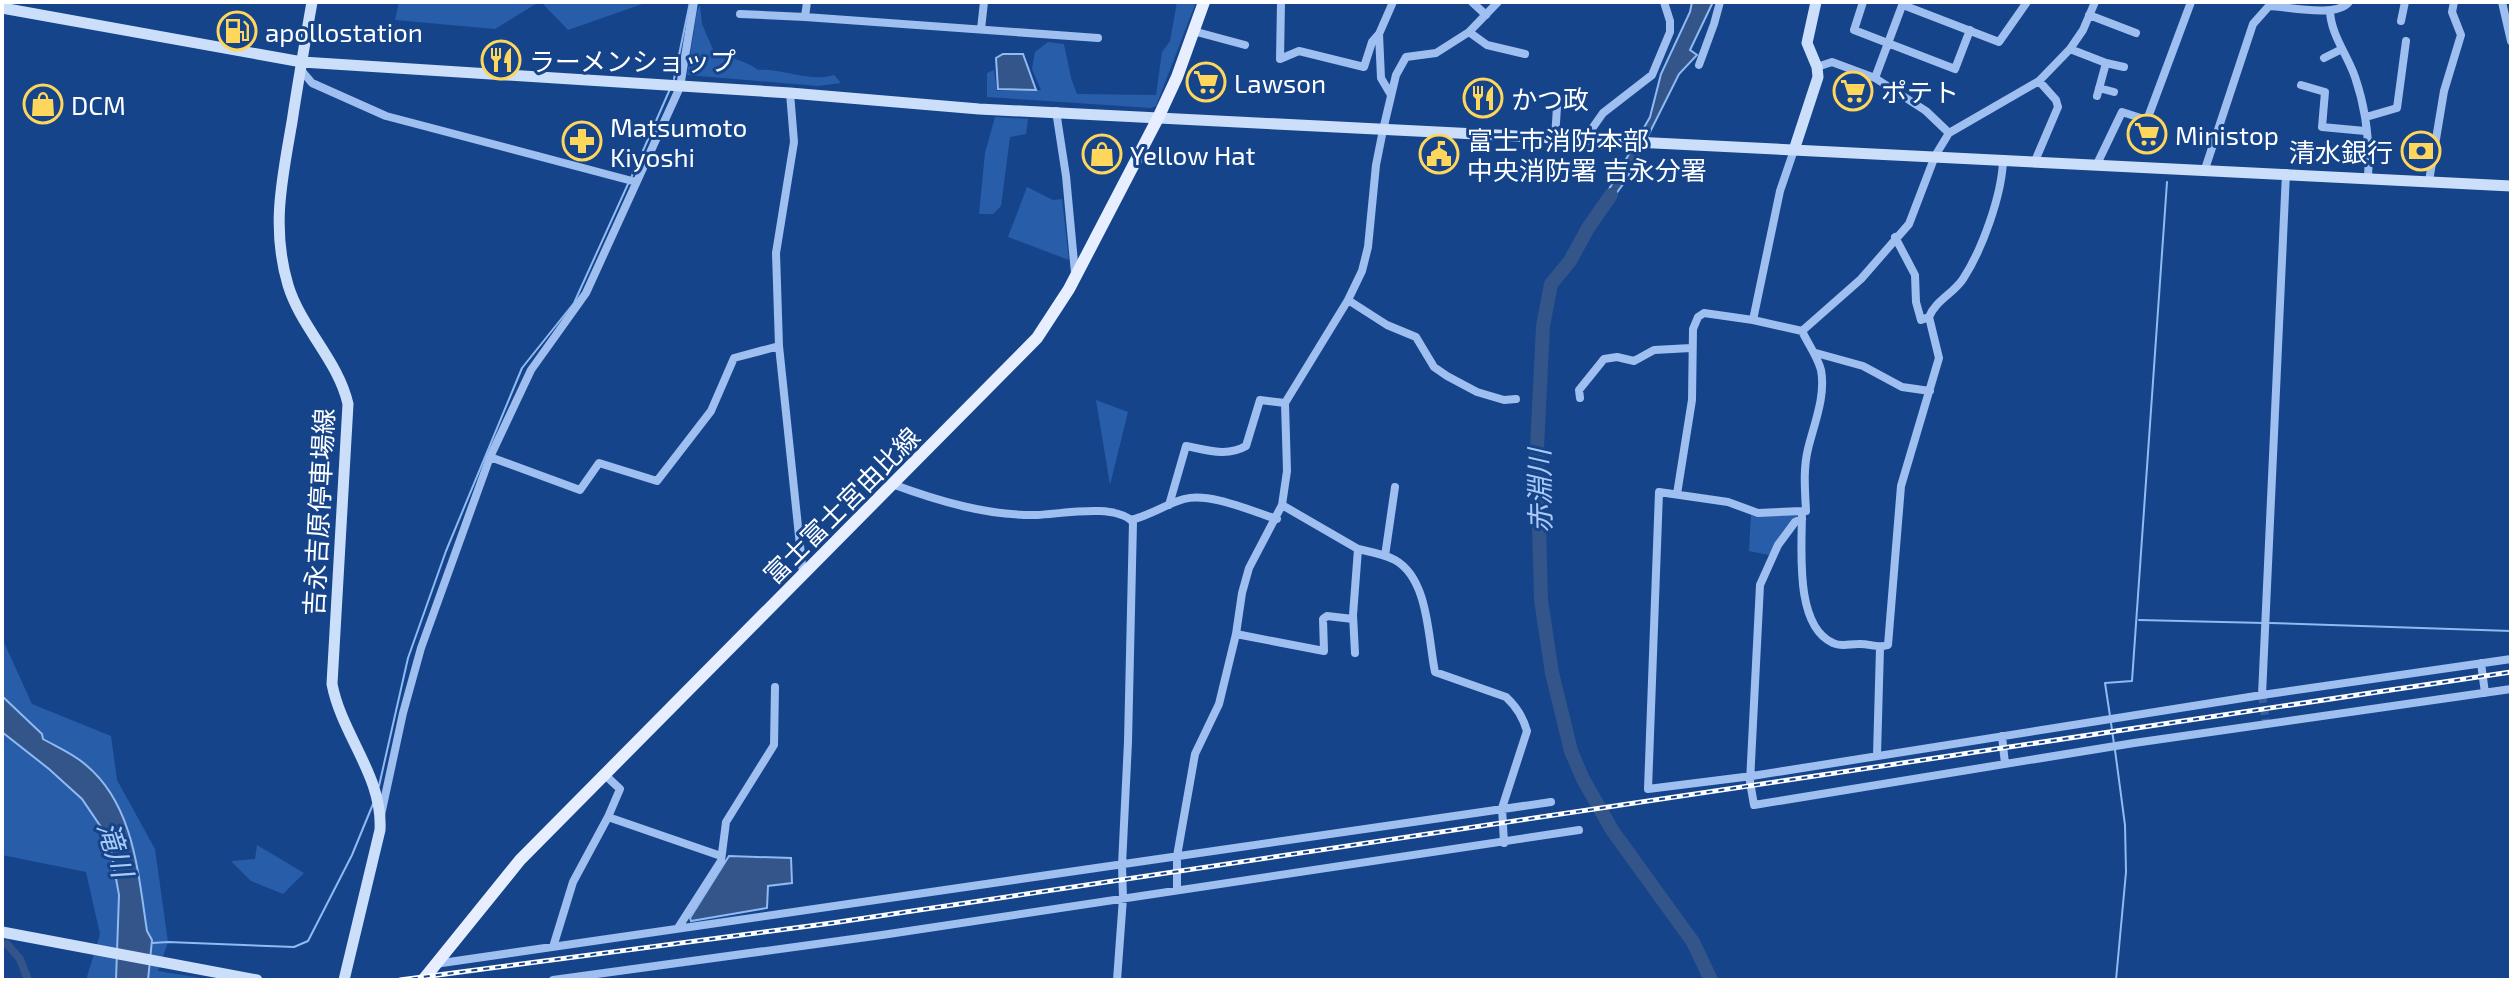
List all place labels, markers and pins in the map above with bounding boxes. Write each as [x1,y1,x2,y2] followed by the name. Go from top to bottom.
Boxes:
[216,10,258,52] fuel station icon: apollostation
[265,16,423,47] place label: apollostation
[480,39,522,81] restaurant icon: ラーメンショップ
[529,45,736,76] place label: ラーメンショップ
[1185,61,1227,103] supermarket icon: Lawson
[1234,67,1326,98] place label: Lawson
[1832,70,1874,112] supermarket icon: ポテト
[1881,76,1959,107] place label: ポテト
[1462,77,1504,119] restaurant icon: かつ政
[22,83,64,125] shop icon: DCM
[1511,83,1589,114] place label: かつ政
[71,89,126,120] place label: DCM
[610,111,747,172] place label: Matsumoto Kiyoshi
[2126,113,2168,155] supermarket icon: Ministop
[2175,119,2279,150] place label: Ministop
[561,120,603,162] pharmacy icon: Matsumoto Kiyoshi
[1467,124,1707,185] place label: 富士市消防本部 中央消防署 吉永分署
[2400,130,2442,172] bank icon: 清水銀行
[1081,133,1123,175] shop icon: Yellow Hat
[1418,133,1460,175] public building icon: 富士市消防本部 中央消防署 吉永分署
[2289,136,2393,167] place label: 清水銀行
[1130,139,1256,170] place label: Yellow Hat

